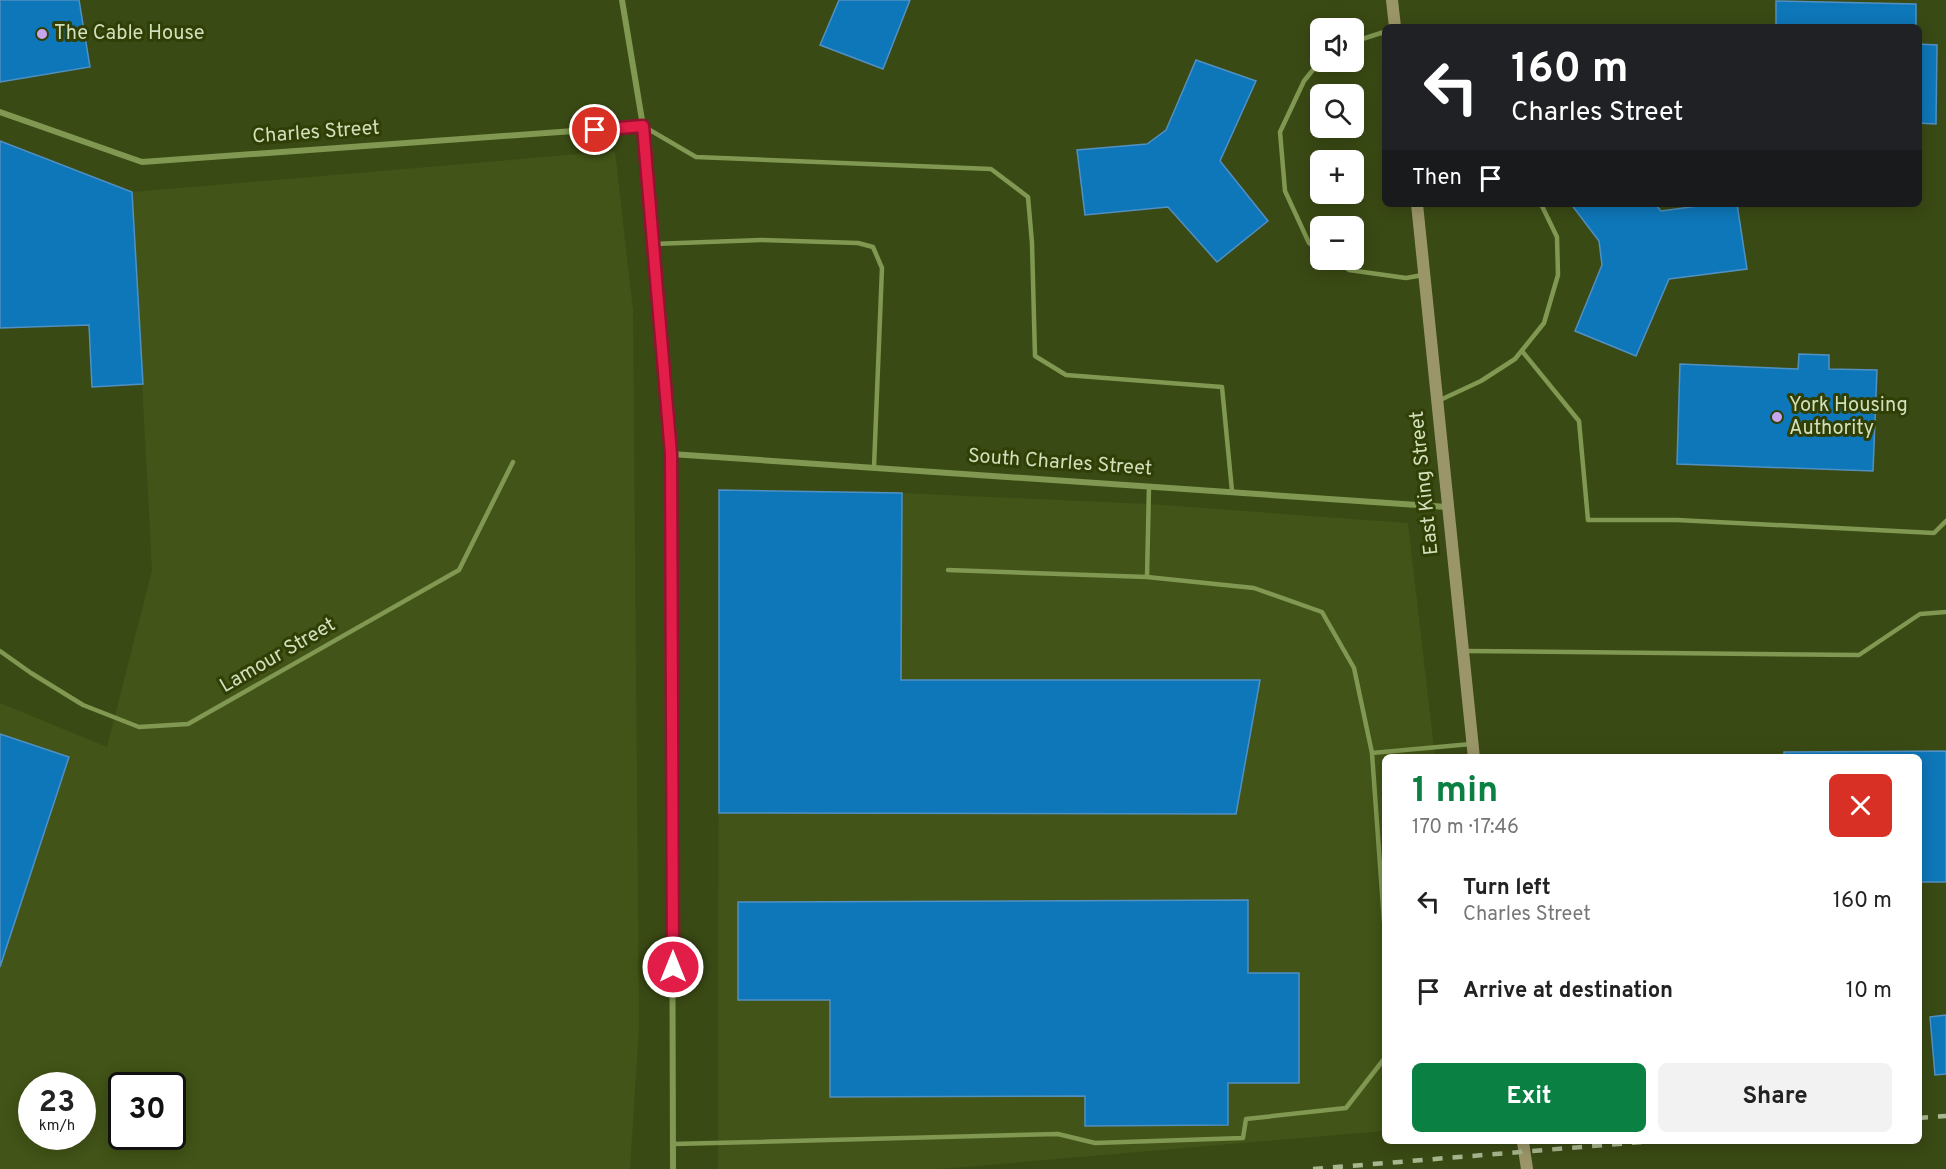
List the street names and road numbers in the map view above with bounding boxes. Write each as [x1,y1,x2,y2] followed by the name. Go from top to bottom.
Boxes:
[251,116,381,150] street label: Charles Street
[1405,410,1445,556] street label: East King Street
[967,444,1153,482] street label: South Charles Street
[216,612,340,700] street label: Lamour Street

